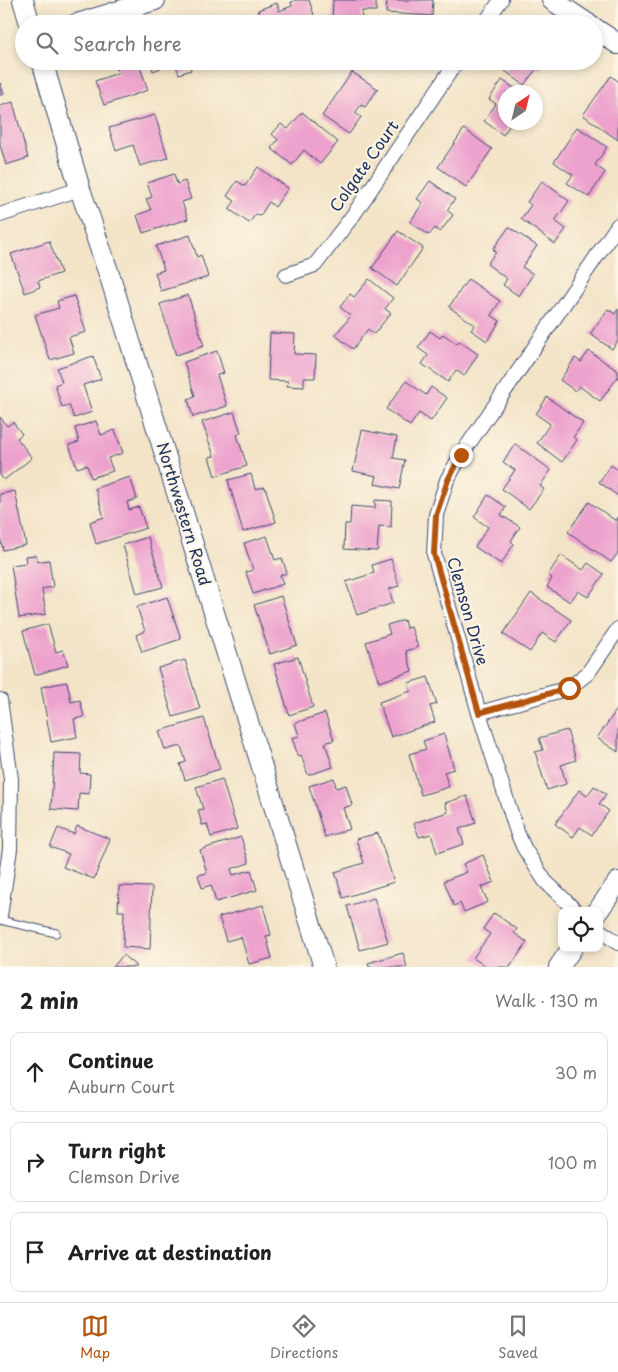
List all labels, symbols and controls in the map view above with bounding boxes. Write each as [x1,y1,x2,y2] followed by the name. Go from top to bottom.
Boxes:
[15,15,603,70] search box
[33,29,61,57] icon: search
[73,29,182,57] text: Search here
[498,85,543,130] north arrow
[323,114,404,216] street label: Colgate Court
[152,439,218,588] street label: Northwestern Road
[450,444,473,467] route end
[442,554,496,668] street label: Clemson Drive
[558,677,581,700] route start
[558,907,603,952] map controls
[558,907,603,952] button: locate
[20,984,79,1016] text: 2 min
[495,988,598,1012] text: Walk · 130 m
[68,1046,154,1074] text: Continue
[21,1058,49,1086] icon: ahead
[555,1060,597,1084] text: 30 m
[68,1074,175,1098] text: Auburn Court
[68,1136,166,1164] text: Turn right
[21,1148,49,1176] icon: right
[548,1150,597,1174] text: 100 m
[68,1164,180,1188] text: Clemson Drive
[21,1238,49,1266] icon: arrive
[68,1238,272,1266] text: Arrive at destination
[80,1312,110,1363] tab: Map
[270,1312,338,1363] tab: Directions
[498,1312,538,1363] tab: Saved

